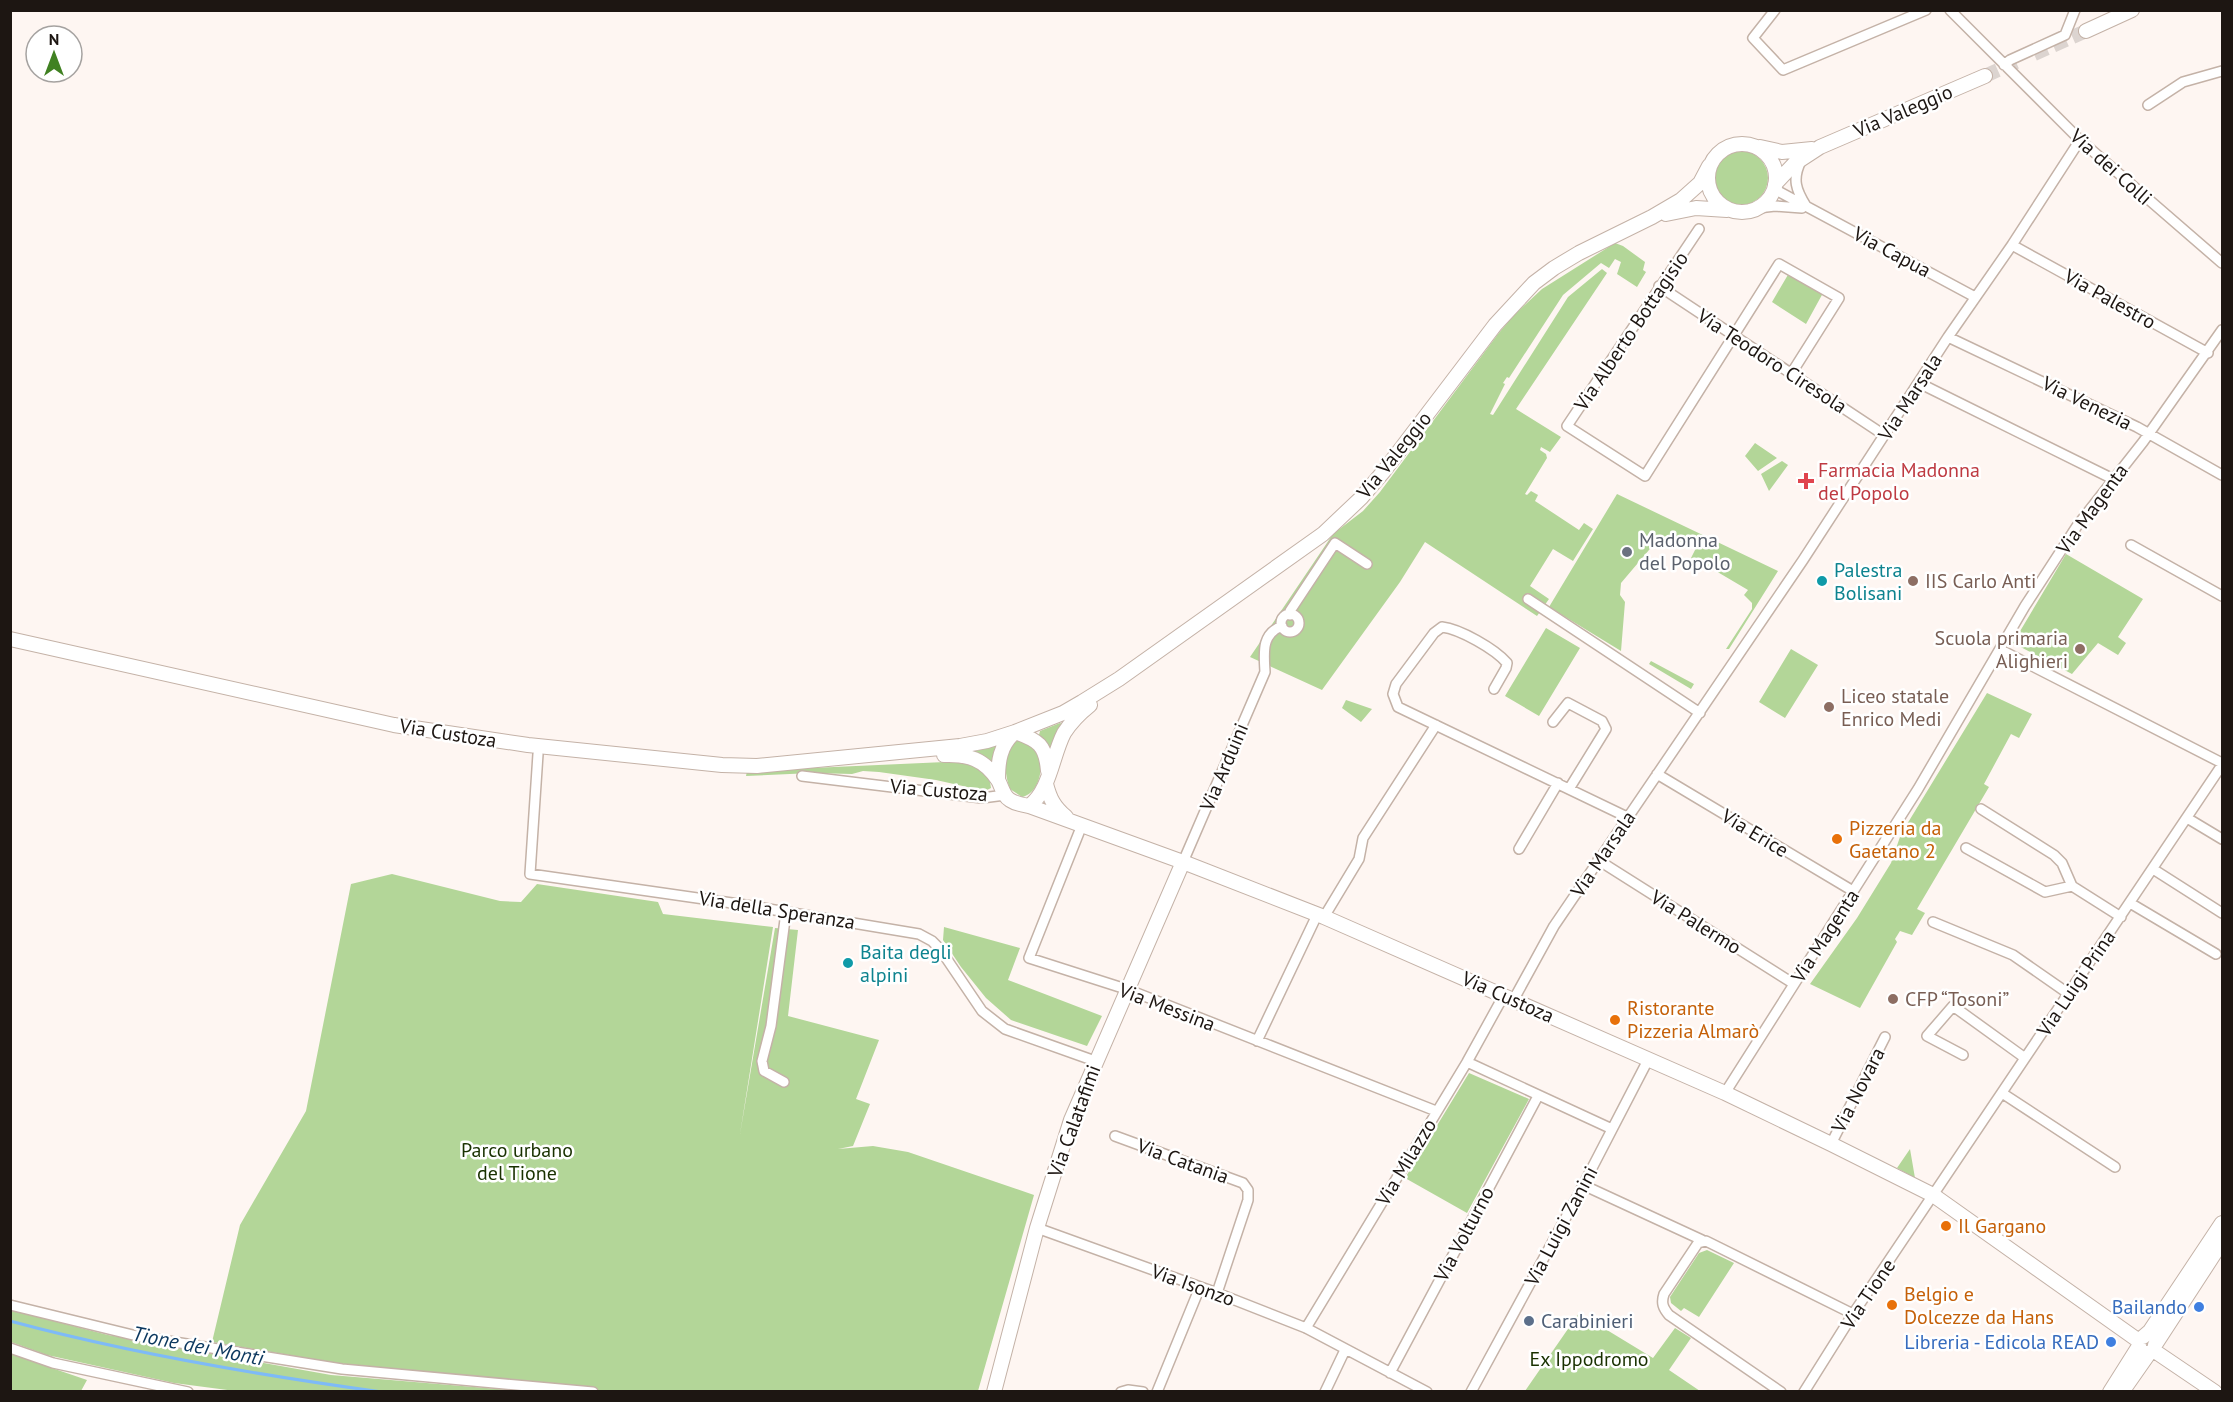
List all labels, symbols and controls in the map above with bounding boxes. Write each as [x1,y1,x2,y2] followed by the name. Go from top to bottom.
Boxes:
[24,24,84,84] north arrow
[49,29,59,49] text: N
[1849,79,1956,144] street label: Via Valeggio
[2064,123,2158,211] street label: Via dei Colli
[1848,220,1935,283] street label: Via Capua
[1568,246,1694,416] street label: Via Alberto Bottagisio
[2059,263,2161,335] street label: Via Palestro
[1691,302,1852,419] street label: Via Teodoro Ciresola
[1872,349,1948,446] street label: Via Marsala
[2037,370,2136,436] street label: Via Venezia
[1350,406,1437,505] street label: Via Valeggio
[1818,457,1980,506] place label: Farmacia Madonna del Popolo
[2050,458,2134,560] street label: Via Magenta
[1799,474,1813,488] marker: Farmacia Madonna del Popolo
[1639,527,1730,576] place label: Madonna del Popolo
[1620,545,1634,559] marker: Madonna del Popolo
[1834,557,1902,606] place label: Palestra Bolisani
[1925,568,2036,594] place label: IIS Carlo Anti
[1815,574,1829,588] marker: Palestra Bolisani
[1906,574,1920,588] marker: IIS Carlo Anti
[1935,625,2068,674] place label: Scuola primaria Alighieri
[2073,642,2087,656] marker: Scuola primaria Alighieri
[1841,683,1949,732] place label: Liceo statale Enrico Medi
[1822,700,1836,714] marker: Liceo statale Enrico Medi
[397,712,498,754] street label: Via Custoza
[1193,719,1254,816] street label: Via Arduini
[888,773,989,807] street label: Via Custoza
[1716,802,1793,863] street label: Via Erice
[1564,806,1641,903] street label: Via Marsala
[1849,815,1941,864] place label: Pizzeria da Gaetano 2
[1830,832,1844,846] marker: Pizzeria da Gaetano 2
[1645,883,1746,960] street label: Via Palermo
[1785,884,1865,988] street label: Via Magenta
[696,885,857,935] street label: Via della Speranza
[2030,925,2121,1042] street label: Via Luigi Prina
[860,939,952,988] place label: Baita degli alpini
[841,956,855,970] marker: Baita degli alpini
[1457,965,1558,1029] street label: Via Custoza
[1114,976,1219,1037] street label: Via Messina
[1905,986,2010,1012] place label: CFP “Tosoni”
[1886,992,1900,1006] marker: CFP “Tosoni”
[1627,995,1759,1044] place label: Ristorante Pizzeria Almarò
[1608,1013,1622,1027] marker: Ristorante Pizzeria Almarò
[1825,1043,1891,1138] street label: Via Novara
[1041,1061,1106,1182] street label: Via Calatafimi
[1369,1114,1442,1211] street label: Via Milazzo
[1133,1132,1233,1190] street label: Via Catania
[461,1137,573,1186] park label: Parco urbano del Tione
[1518,1162,1603,1291] street label: Via Luigi Zanini
[1428,1182,1500,1287] street label: Via Volturno
[1958,1213,2046,1239] place label: Il Gargano
[1939,1219,1953,1233] marker: Il Gargano
[1834,1254,1901,1335] street label: Via Tione
[1147,1258,1238,1312] street label: Via Isonzo
[1904,1281,2054,1330] place label: Belgio e Dolcezze da Hans
[2112,1294,2187,1320] place label: Bailando
[1885,1298,1899,1312] marker: Belgio e Dolcezze da Hans
[2192,1300,2206,1314] marker: Bailando
[1541,1308,1634,1334] place label: Carabinieri
[1522,1314,1536,1328] marker: Carabinieri
[130,1320,267,1372] water label: Tione dei Monti
[1904,1329,2099,1355] place label: Libreria - Edicola READ
[2104,1335,2118,1349] marker: Libreria - Edicola READ
[1529,1346,1649,1372] park label: Ex Ippodromo

